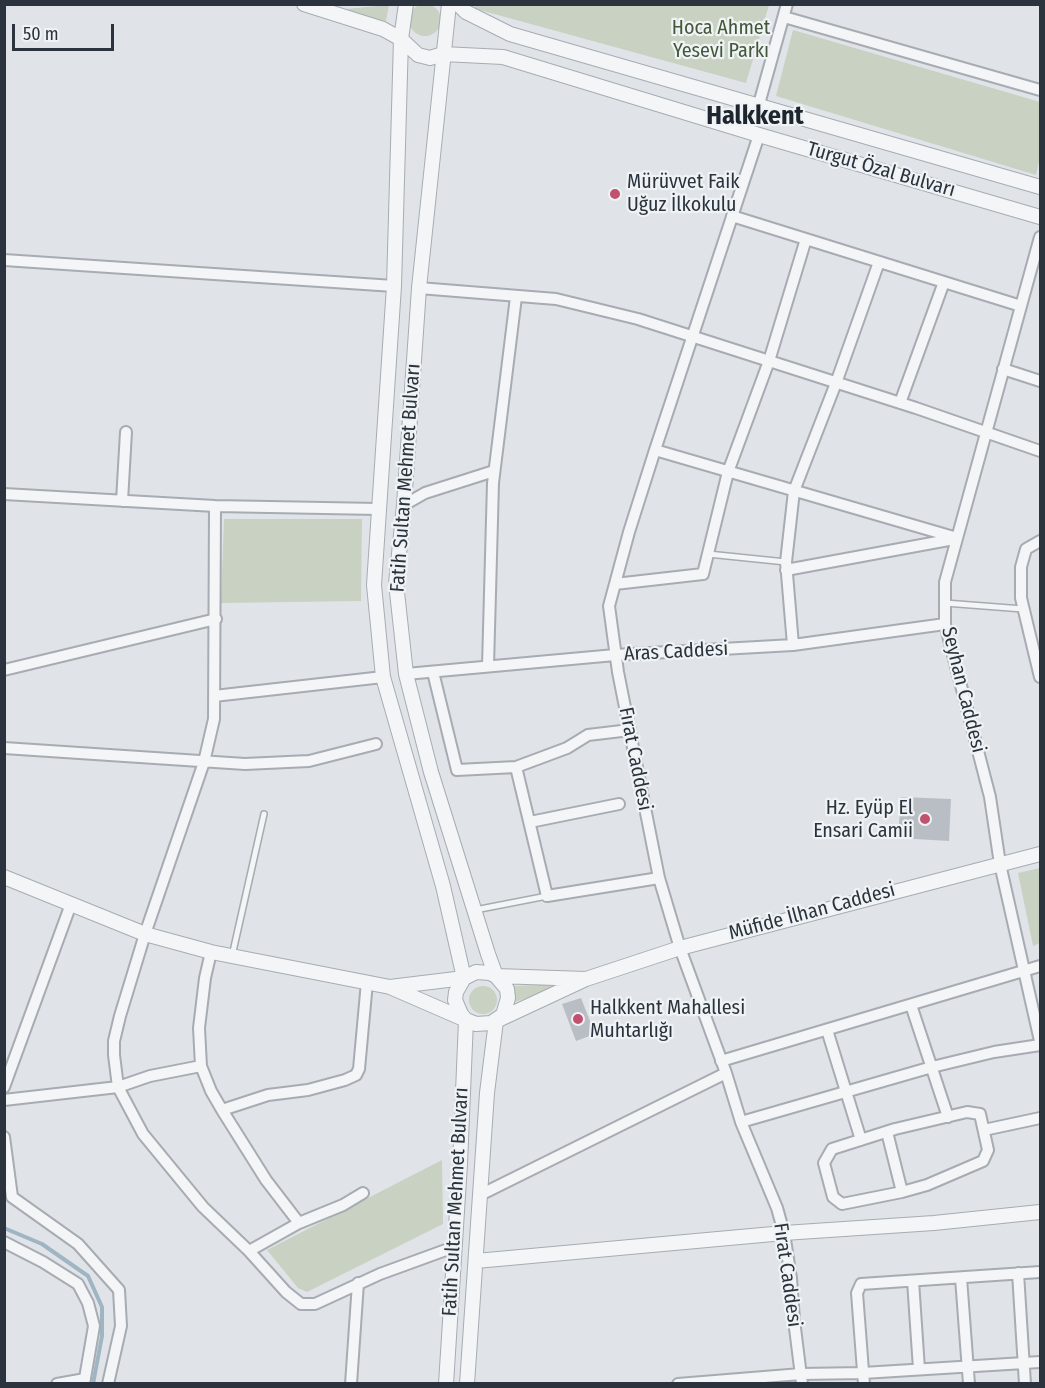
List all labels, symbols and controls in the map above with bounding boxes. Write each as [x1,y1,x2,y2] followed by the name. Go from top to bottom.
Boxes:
[15,12,117,50] scale bar
[672,16,770,63] park label: Hoca Ahmet Yesevi Parkı
[23,23,59,45] text: 50 m
[706,101,804,133] district label: Halkkent
[804,137,958,203] street label: Turgut Özal Bulvarı
[627,170,740,217] place label: Mürüvvet Faik Uğuz İlkokulu
[608,187,622,201] marker: Mürüvvet Faik Uğuz İlkokulu
[386,363,426,593] street label: Fatih Sultan Mehmet Bulvarı
[936,625,990,755] street label: Seyhan Caddesi
[623,637,729,667] street label: Aras Caddesi
[613,705,657,813] street label: Fırat Caddesi
[813,796,913,843] place label: Hz. Eyüp El Ensari Camii
[918,812,932,826] marker: Hz. Eyüp El Ensari Camii
[726,878,898,946] street label: Müfide İlhan Caddesi
[590,996,745,1043] place label: Halkkent Mahallesi Muhtarlığı
[571,1012,585,1026] marker: Halkkent Mahallesi Muhtarlığı
[438,1087,474,1317] street label: Fatih Sultan Mehmet Bulvarı
[768,1221,806,1329] street label: Fırat Caddesi

